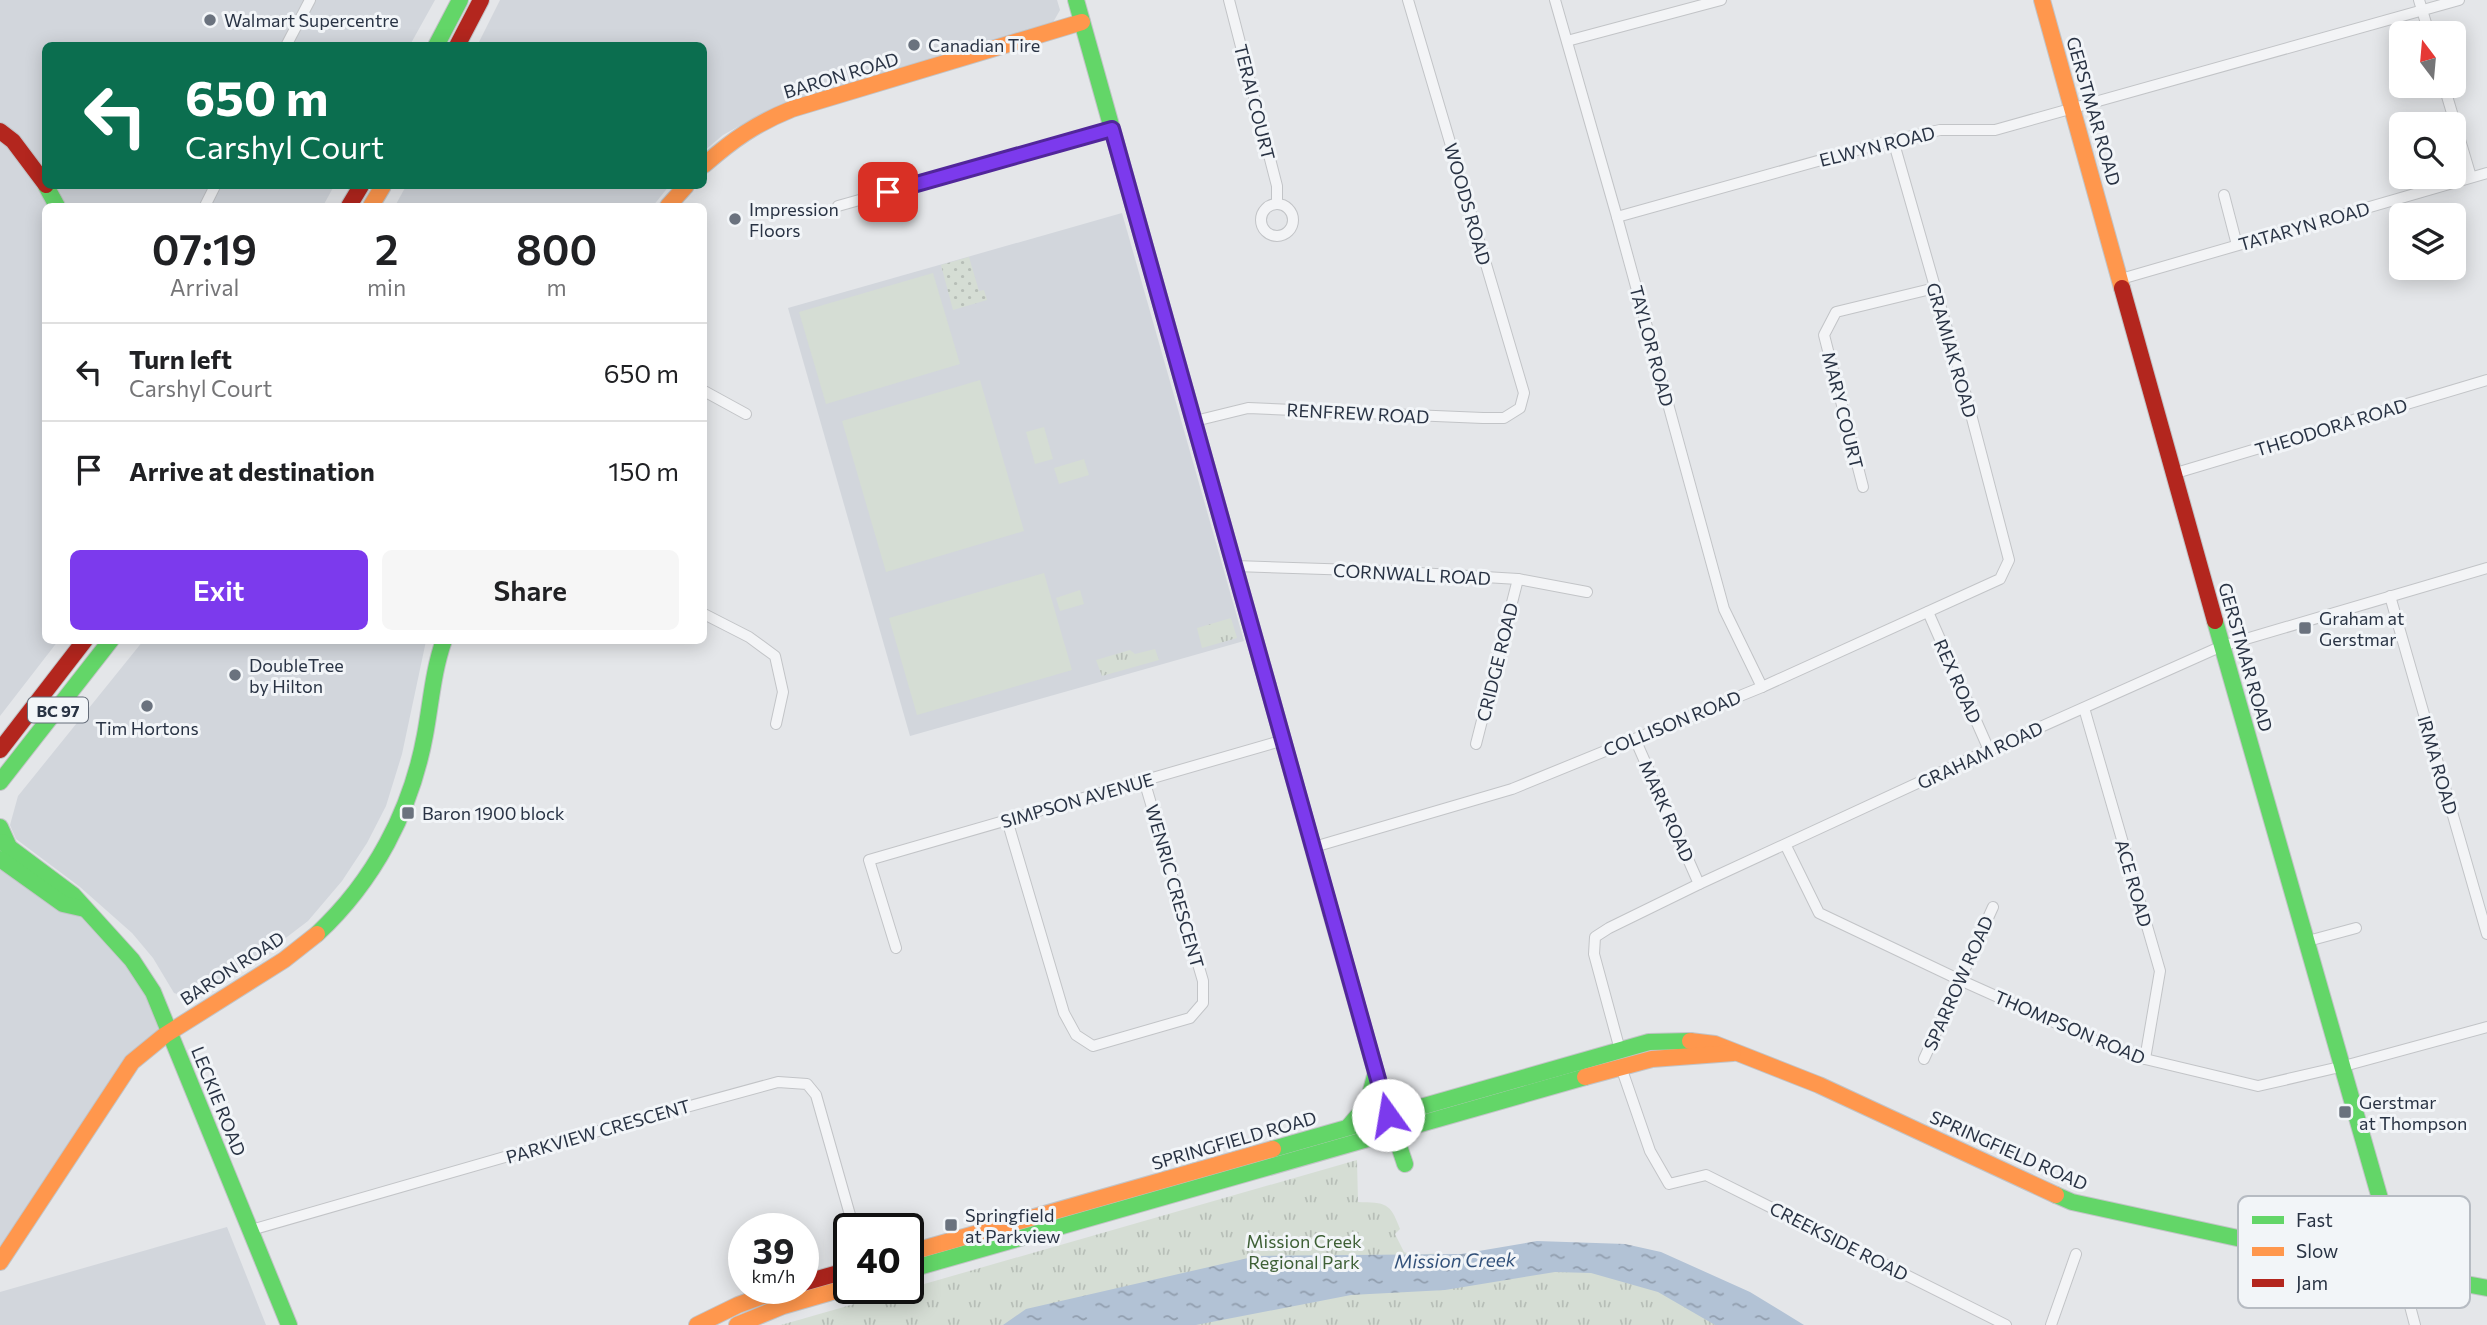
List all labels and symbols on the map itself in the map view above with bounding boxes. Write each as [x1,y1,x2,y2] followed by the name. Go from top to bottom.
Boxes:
[224,9,399,31] place label: Walmart Supercentre
[202,12,218,28] marker: Walmart Supercentre
[2389,21,2466,98] north arrow
[928,34,1040,56] place label: Canadian Tire
[2062,34,2126,188] street label: GERSTMAR ROAD
[906,37,922,53] marker: Canadian Tire
[1230,42,1280,162] street label: TERAI COURT
[781,47,901,103] street label: BARON ROAD
[1817,121,1937,171] street label: ELWYN ROAD
[1440,140,1496,268] street label: WOODS ROAD
[858,162,918,222] pin
[2236,197,2372,255] street label: TATARYN ROAD
[749,198,839,241] place label: Impression Floors
[727,211,743,227] marker: Impression Floors
[1922,280,1982,420] street label: GRAMIAK ROAD
[1625,283,1679,409] street label: TAYLOR ROAD
[1818,349,1868,471] street label: MARY COURT
[2252,393,2410,461] street label: THEODORA ROAD
[1286,398,1430,428] street label: RENFREW ROAD
[1333,559,1491,589] street label: CORNWALL ROAD
[2214,580,2278,734] street label: GERSTMAR ROAD
[1472,600,1522,724] street label: CRIDGE ROAD
[2319,607,2404,650] place label: Graham at Gerstmar
[2297,620,2313,636] marker: Graham at Gerstmar
[1930,635,1986,727] street label: REX ROAD
[249,654,344,697] place label: DoubleTree by Hilton
[227,667,243,683] marker: DoubleTree by Hilton
[1600,685,1744,761] street label: COLLISON ROAD
[28,698,88,722] road number: BC 97
[139,698,155,714] marker: Tim Hortons
[2413,713,2463,817] street label: IRMA ROAD
[1914,716,2046,794] street label: GRAHAM ROAD
[95,717,199,739] place label: Tim Hortons
[1635,757,1699,865] street label: MARK ROAD
[998,768,1156,832] street label: SIMPSON AVENUE
[422,802,565,824] place label: Baron 1900 block
[1141,802,1209,970] street label: WENRIC CRESCENT
[400,805,416,821] marker: Baron 1900 block
[2111,837,2157,929] street label: ACE ROAD
[1918,912,1998,1054] street label: SPARROW ROAD
[176,926,288,1010] street label: BARON ROAD
[1991,985,2149,1069] street label: THOMPSON ROAD
[187,1043,251,1159] street label: LECKIE ROAD
[1351,1078,1425,1152] position arrow
[2359,1091,2467,1134] place label: Gerstmar at Thompson
[503,1094,693,1168] street label: PARKVIEW CRESCENT
[2337,1104,2353,1120] marker: Gerstmar at Thompson
[1927,1105,2091,1195] street label: SPRINGFIELD ROAD
[1149,1106,1319,1174] street label: SPRINGFIELD ROAD
[2238,1196,2470,1308] legend
[1766,1197,1912,1285] street label: CREEKSIDE ROAD
[965,1204,1060,1247] place label: Springfield at Parkview
[2296,1208,2333,1231] text: Fast
[833,1213,924,1304] speed limit sign: 40
[943,1217,959,1233] marker: Springfield at Parkview
[1246,1230,1362,1273] park label: Mission Creek Regional Park
[2296,1239,2338,1262] text: Slow
[1394,1247,1517,1273] water label: Mission Creek
[2296,1271,2328,1294] text: Jam

